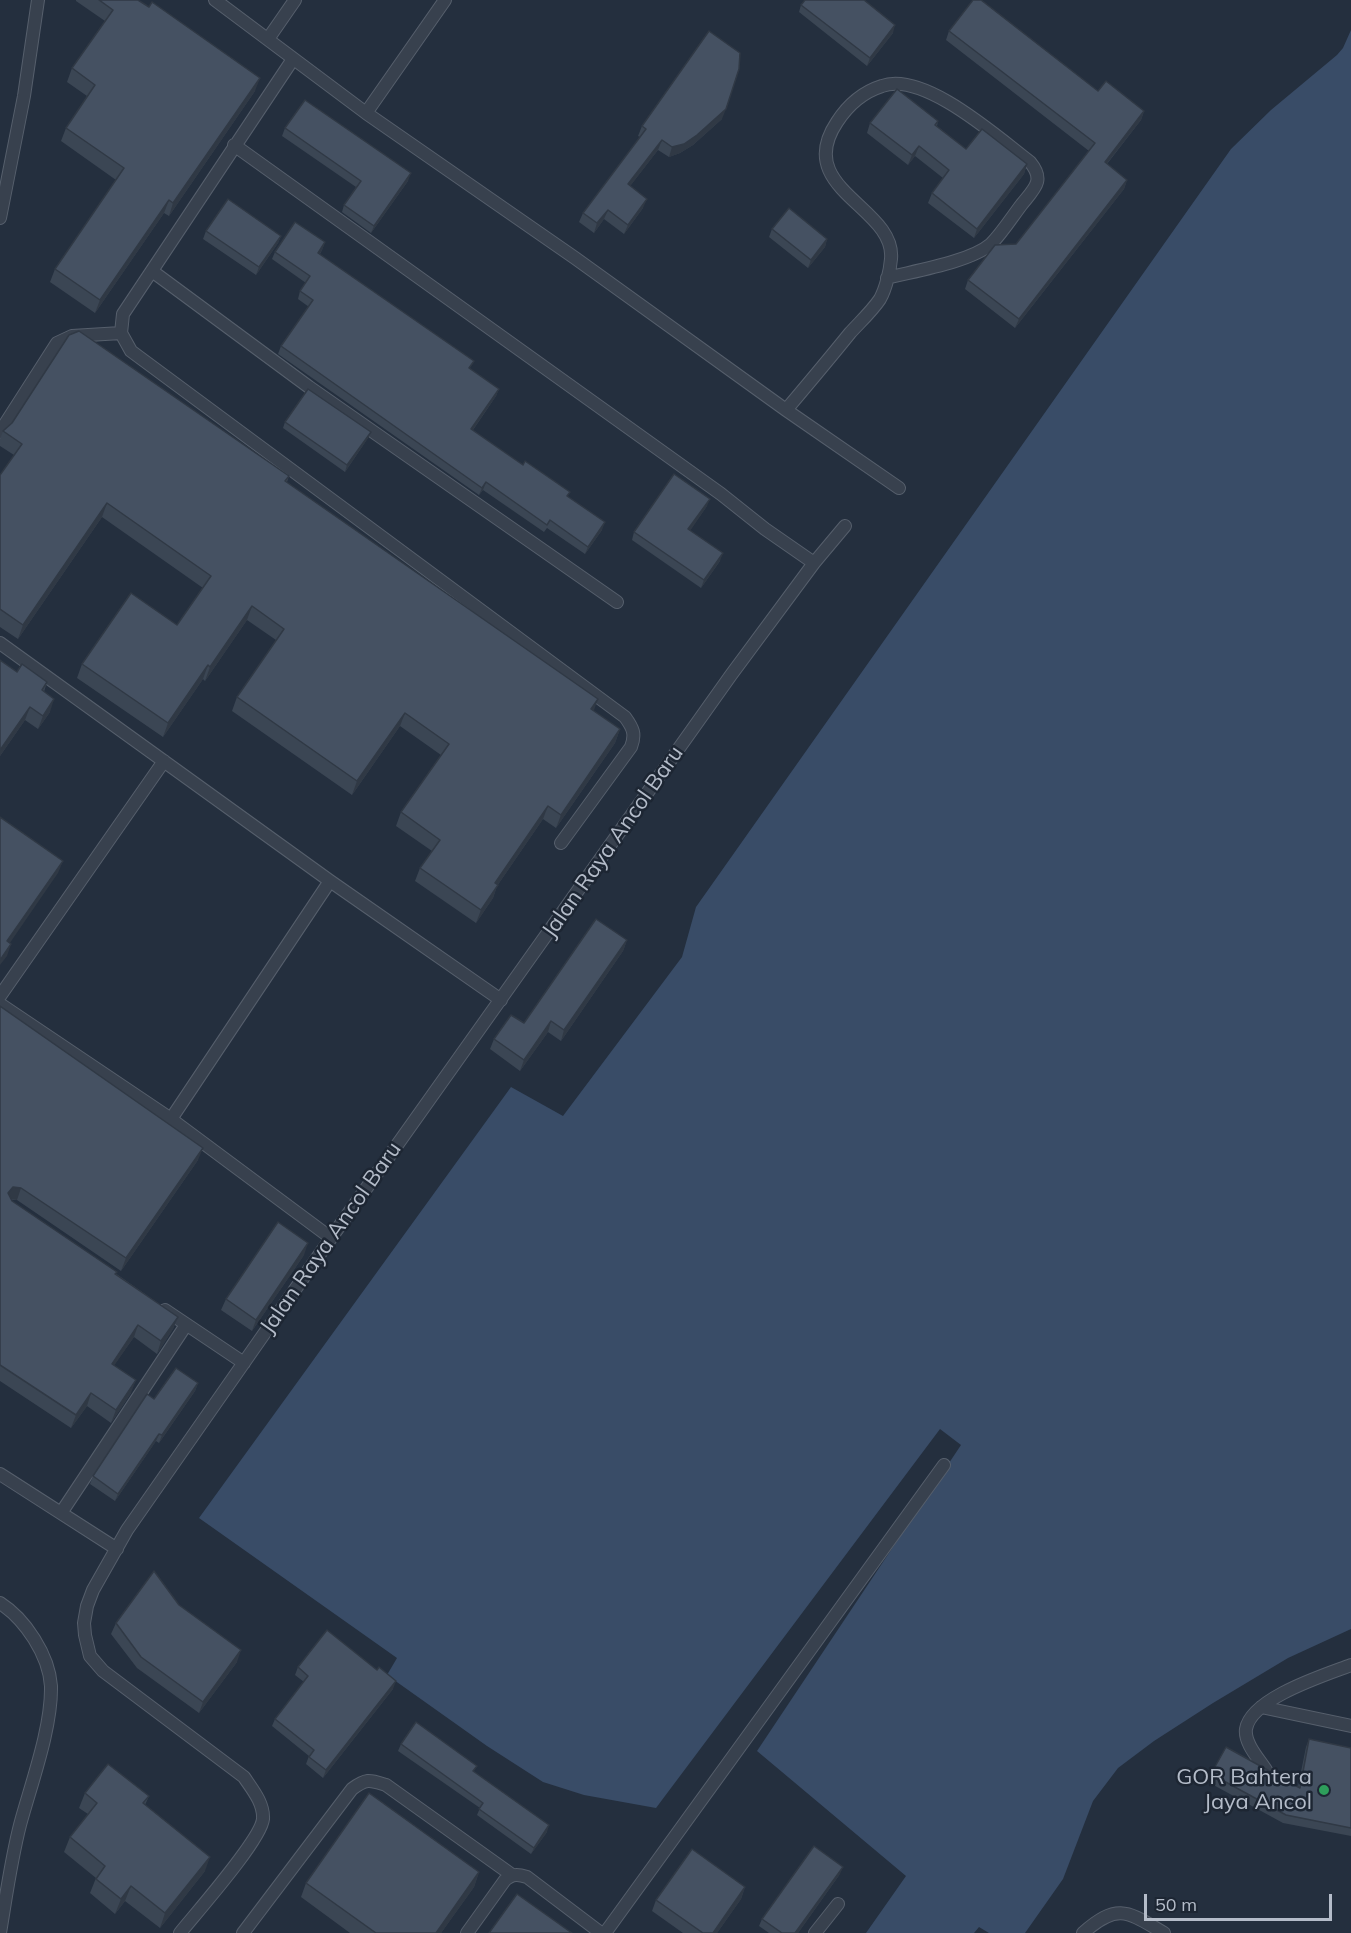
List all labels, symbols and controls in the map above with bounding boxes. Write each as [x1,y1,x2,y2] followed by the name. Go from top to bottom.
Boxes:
[537,741,689,943] street label: Jalan Raya Ancol Baru
[255,1137,407,1339] street label: Jalan Raya Ancol Baru
[1176,1764,1312,1816] place label: GOR Bahtera Jaya Ancol
[1317,1783,1331,1797] marker: GOR Bahtera Jaya Ancol
[1147,1882,1334,1920] scale bar
[1155,1893,1197,1916] text: 50 m

